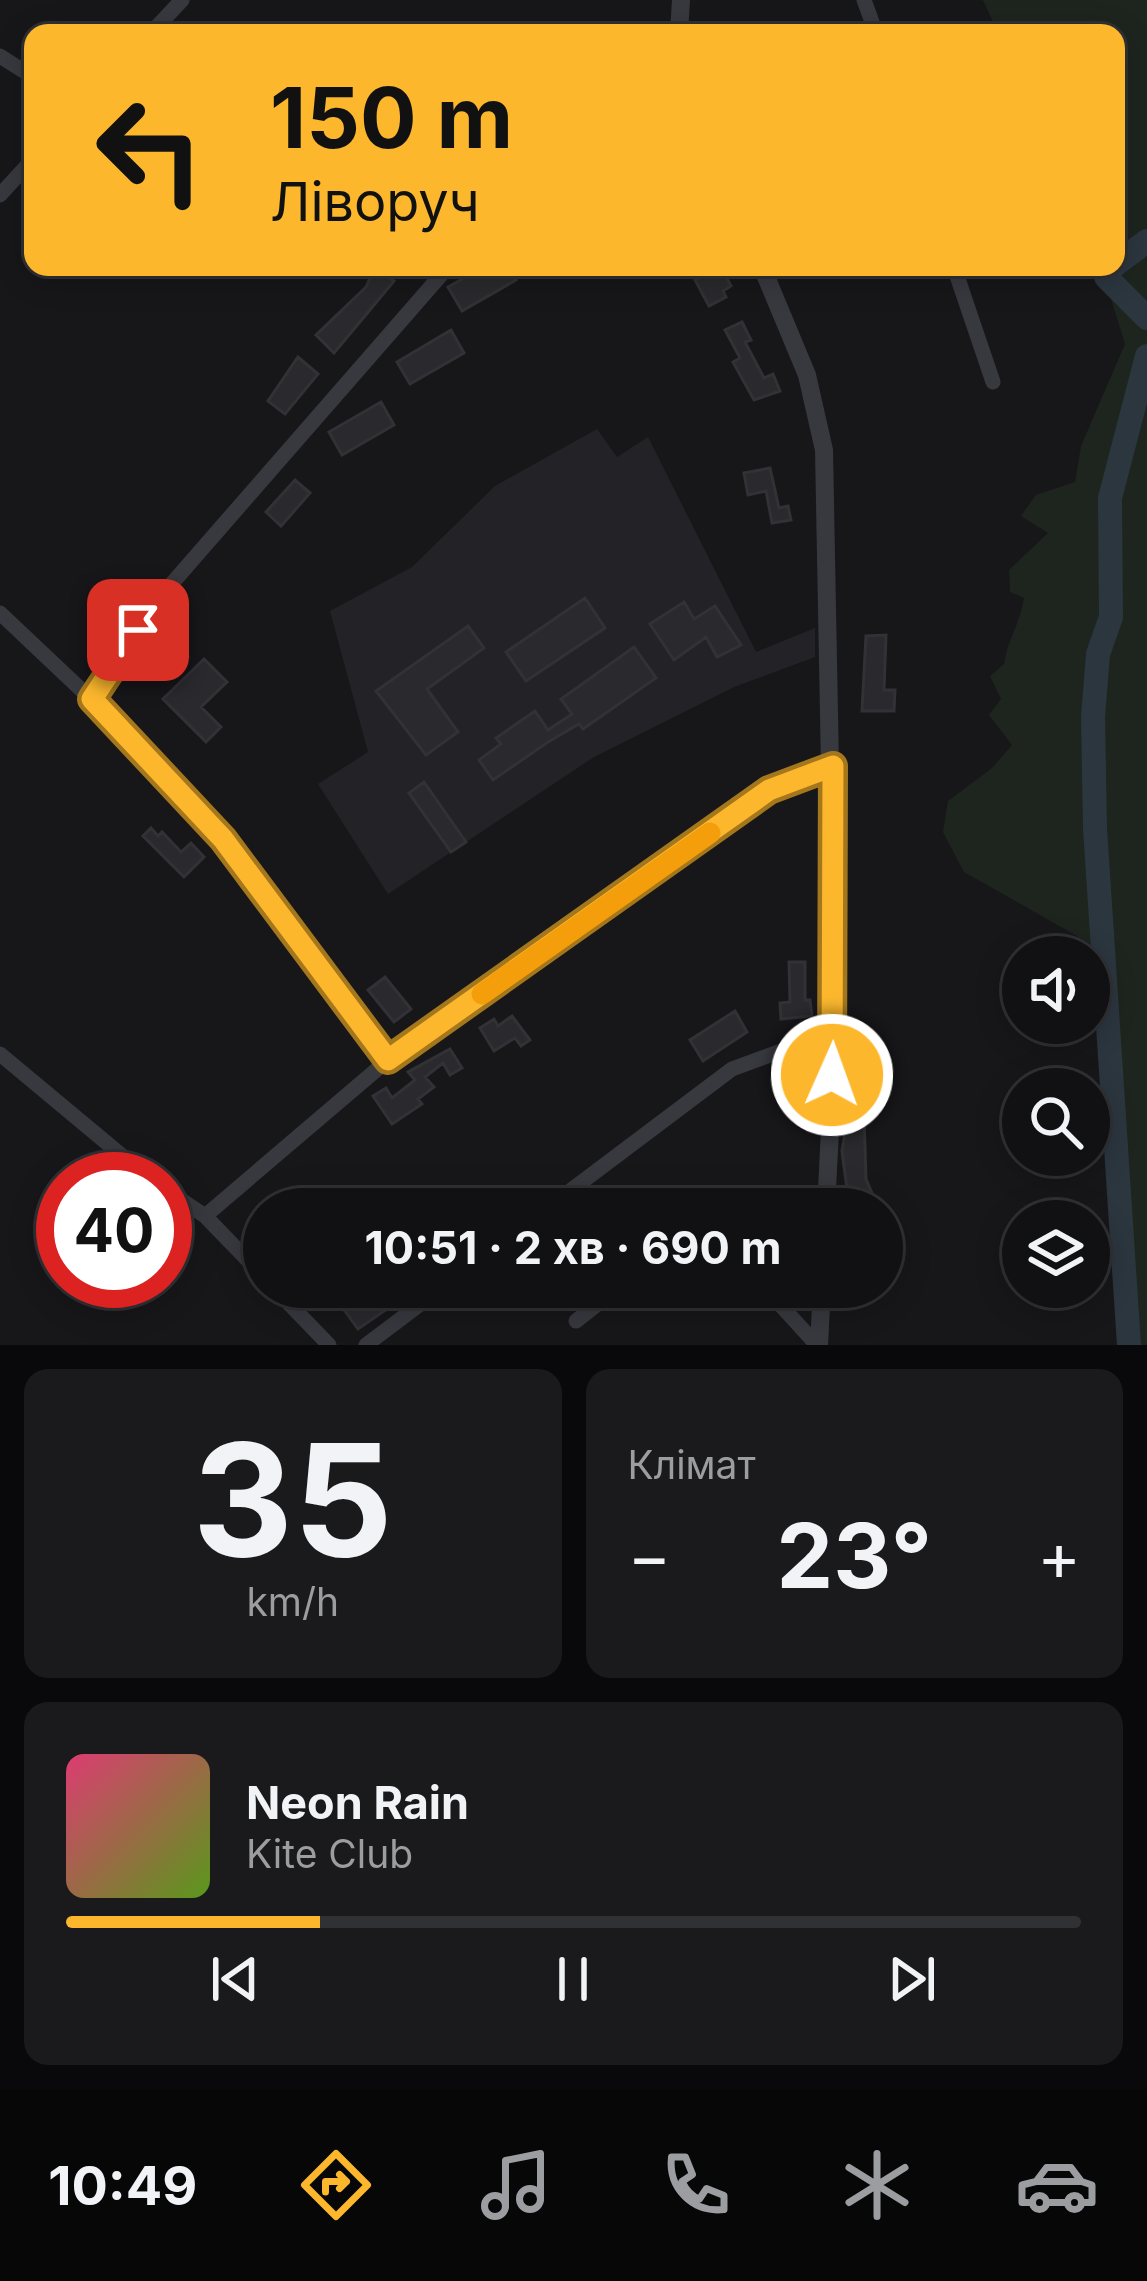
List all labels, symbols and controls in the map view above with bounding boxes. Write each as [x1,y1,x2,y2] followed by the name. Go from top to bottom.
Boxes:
[270,67,513,168] text: 150 m
[72,72,228,228] icon: left
[270,169,480,234] text: Ліворуч
[87,579,189,681] pin
[105,597,171,663] icon: arrive
[1002,936,1110,1308] map controls
[1002,936,1110,1044] button: sound
[769,1012,895,1138] position arrow
[1002,1068,1110,1176] button: search
[36,1152,192,1308] speed limit sign: 40
[1002,1200,1110,1308] button: layers
[364,1220,782,1275] text: 10:51 · 2 хв · 690 m
[193,1405,393,1594] text: 35
[628,1441,756,1488] text: Клімат
[776,1501,932,1610] text: 23°
[628,1516,671,1596] text: −
[1037,1516,1081,1596] text: +
[246,1578,339,1625] text: km/h
[246,1775,469,1830] text: Neon Rain
[246,1830,413,1877] text: Kite Club
[202,1946,268,2012] icon: previous
[540,1946,606,2012] icon: pause
[879,1946,945,2012] icon: next
[294,2143,378,2227] icon: directions
[474,2143,558,2227] icon: music
[654,2143,738,2227] icon: phone
[835,2143,919,2227] icon: climate
[1015,2143,1099,2227] icon: car
[48,2153,197,2218] text: 10:49

